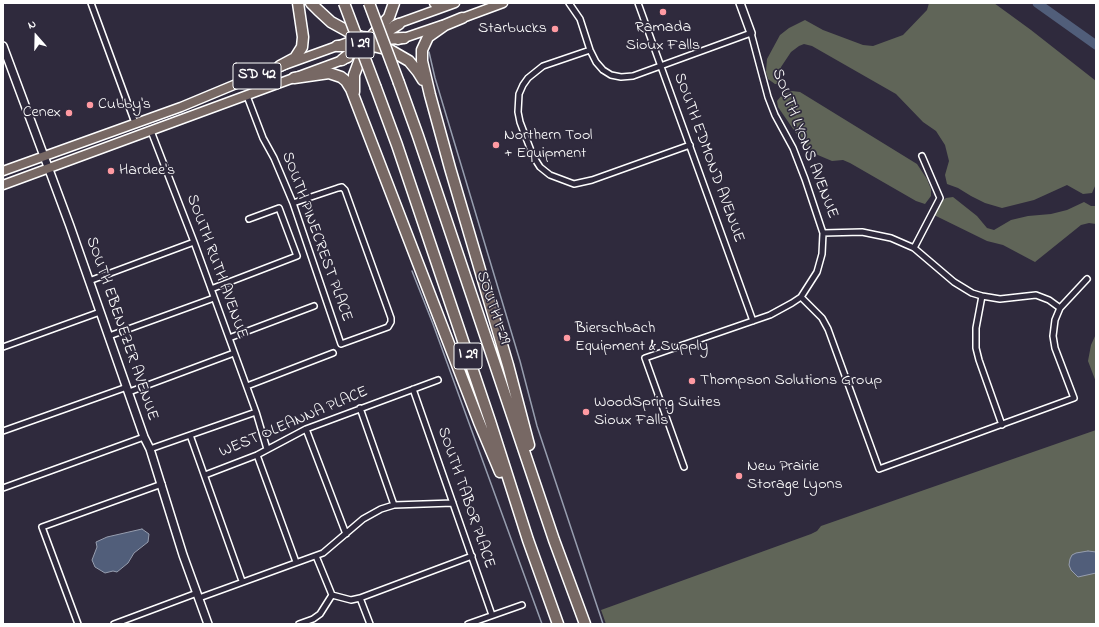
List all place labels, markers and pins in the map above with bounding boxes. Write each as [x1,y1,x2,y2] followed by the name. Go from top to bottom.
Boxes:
[658,7,668,17] marker: Ramada Sioux Falls
[626,18,700,56] place label: Ramada Sioux Falls
[478,19,547,39] place label: Starbucks
[550,24,560,34] marker: Starbucks
[98,95,151,115] place label: Cubby's
[85,100,95,110] marker: Cubby's
[23,103,61,123] place label: Cenex
[64,108,74,118] marker: Cenex
[504,126,592,164] place label: Northern Tool + Equipment
[491,140,501,150] marker: Northern Tool + Equipment
[119,161,175,181] place label: Hardee's
[106,166,116,176] marker: Hardee's
[575,319,708,357] place label: Bierschbach Equipment & Supply
[562,333,572,343] marker: Bierschbach Equipment & Supply
[700,371,882,391] place label: Thompson Solutions Group
[687,376,697,386] marker: Thompson Solutions Group
[594,393,721,431] place label: WoodSpring Suites Sioux Falls
[581,407,591,417] marker: WoodSpring Suites Sioux Falls
[747,457,843,495] place label: New Prairie Storage Lyons
[734,471,744,481] marker: New Prairie Storage Lyons

